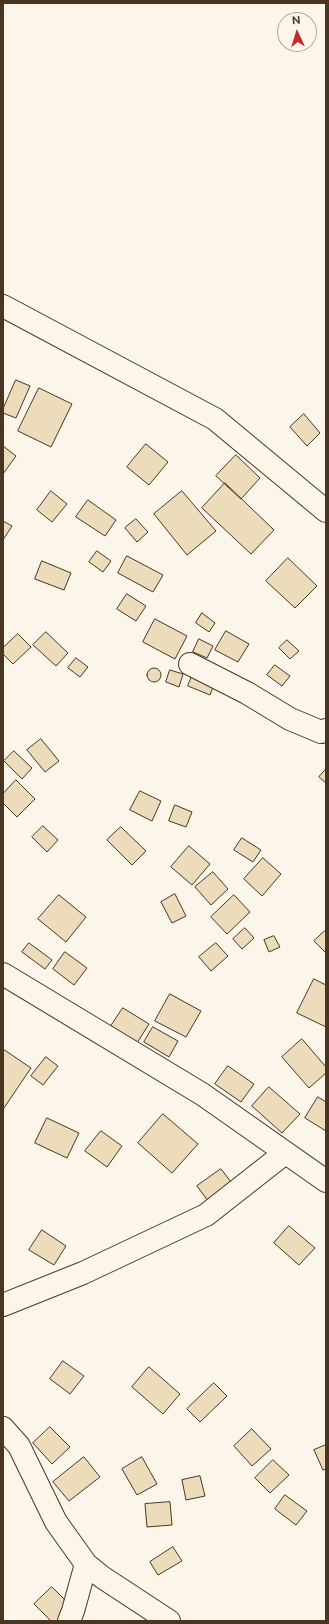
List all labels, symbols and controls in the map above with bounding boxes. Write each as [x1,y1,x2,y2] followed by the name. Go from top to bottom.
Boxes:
[277,12,317,52] north arrow
[292,14,301,27] text: N

